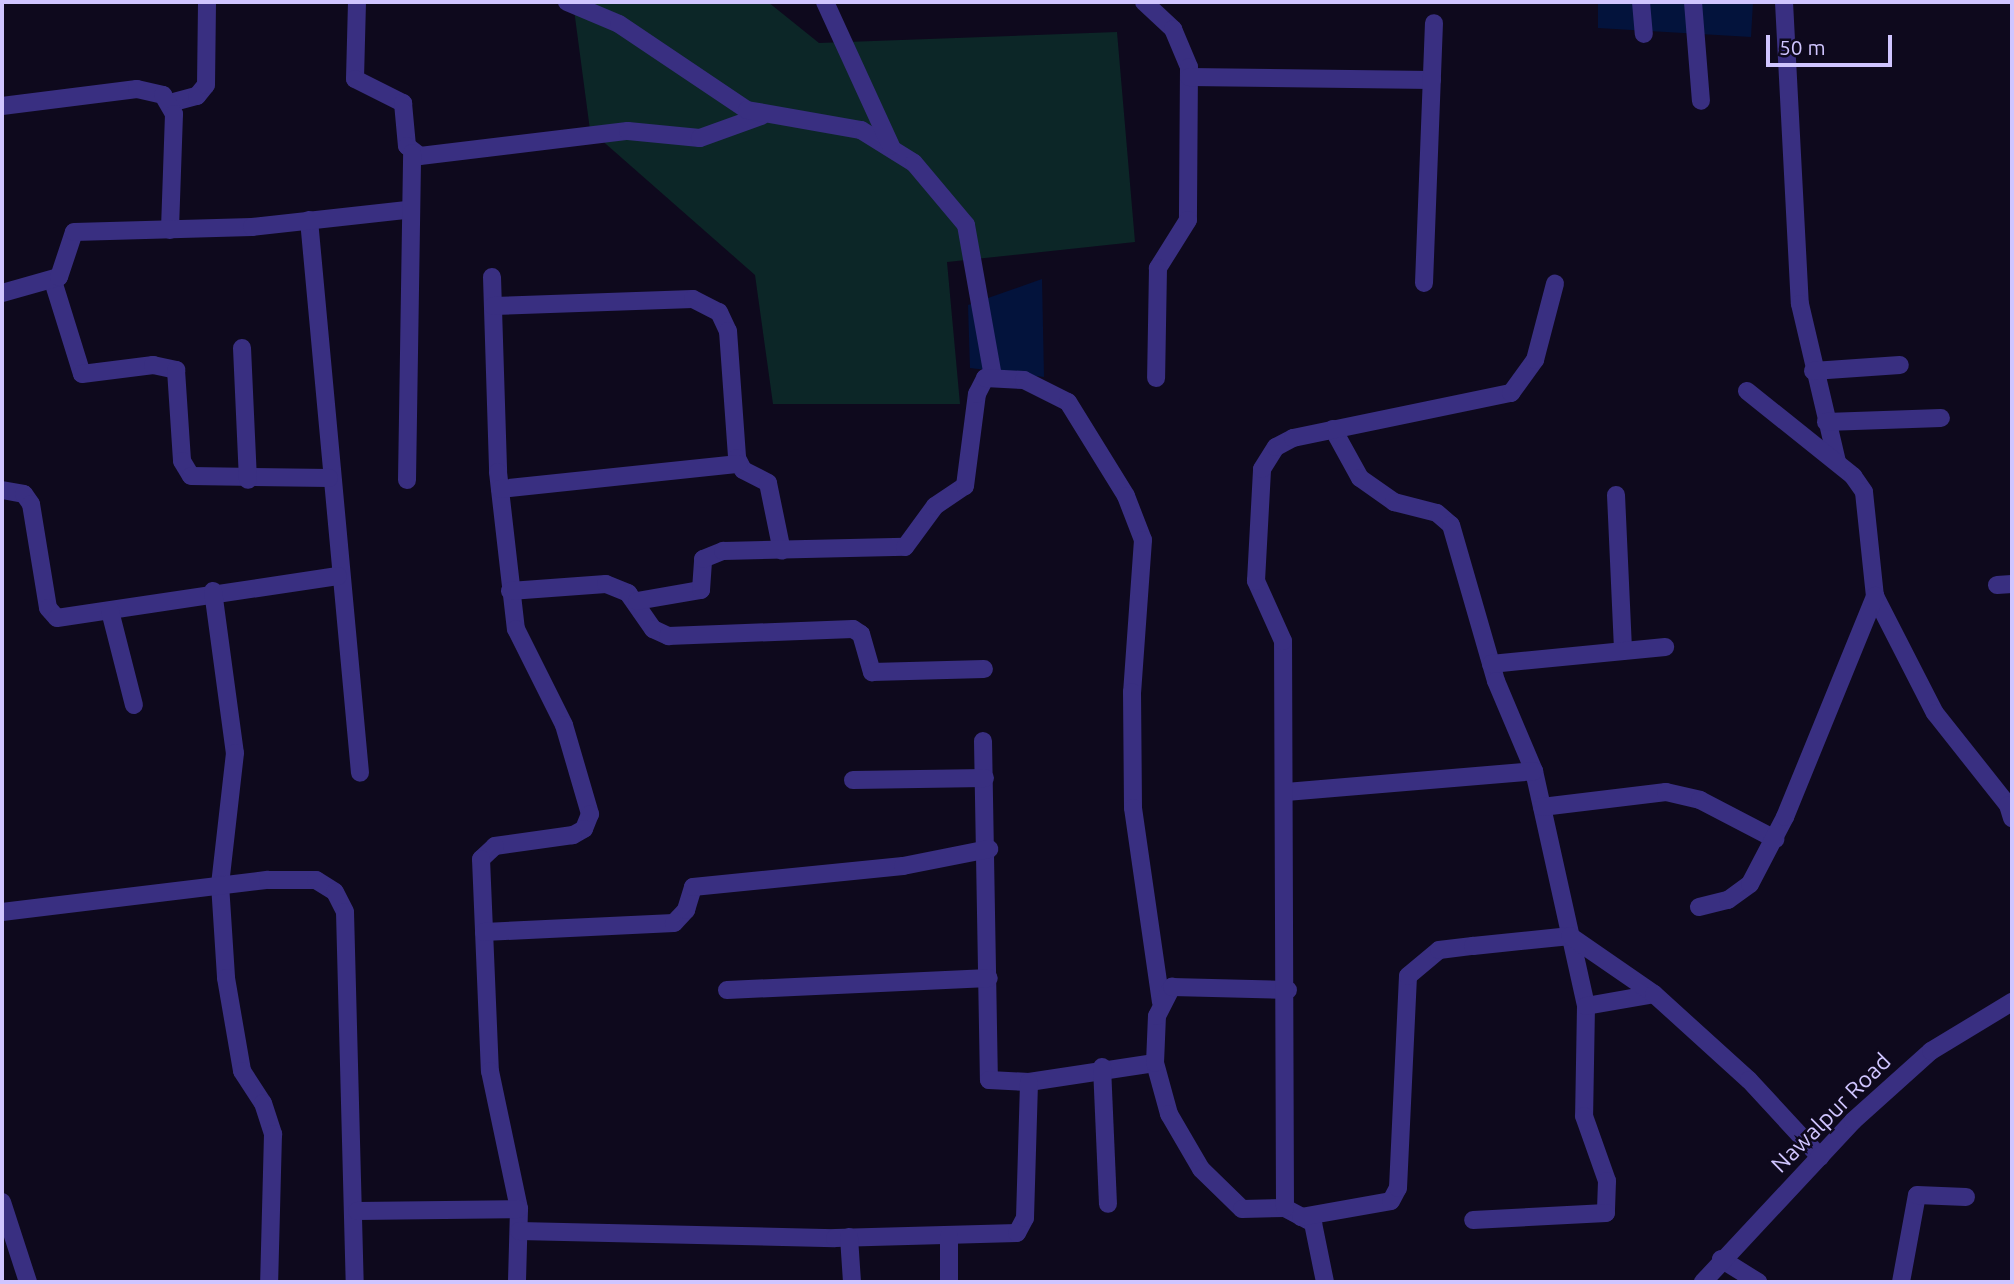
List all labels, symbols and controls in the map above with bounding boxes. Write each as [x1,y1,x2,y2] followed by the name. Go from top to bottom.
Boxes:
[1769,21,1895,65] scale bar
[1779,35,1826,59] text: 50 m
[1766,1048,1896,1178] street label: Nawalpur Road

